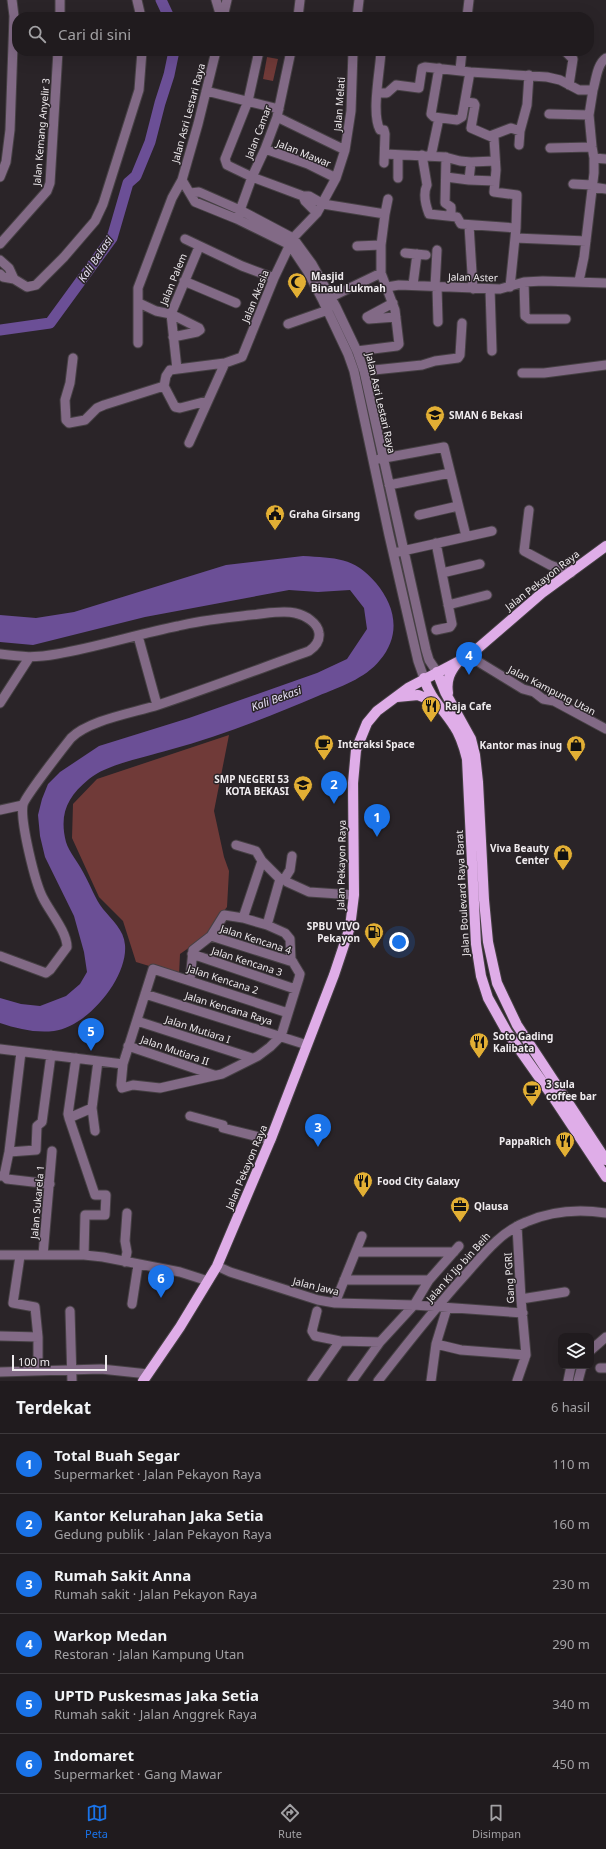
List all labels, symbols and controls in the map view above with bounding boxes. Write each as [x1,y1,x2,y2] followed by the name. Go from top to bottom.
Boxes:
[12,12,594,56] search box
[26,23,48,45] icon: search
[58,24,131,44] text: Cari di sini
[168,62,208,165] street label: Jalan Asri Lestari Raya
[330,76,348,133] street label: Jalan Melati
[29,77,53,187] street label: Jalan Kemang Anyelir 3
[241,103,275,162] street label: Jalan Camar
[274,135,333,170] street label: Jalan Mawar
[74,233,116,285] water label: Kali Bekasi
[156,251,190,308] street label: Jalan Palem
[238,268,272,325] street label: Jalan Akasia
[311,269,386,295] place label: Masjid Binaul Lukmah
[447,270,498,284] street label: Jalan Aster
[286,271,308,299] mosque icon: Masjid Binaul Lukmah
[362,350,399,455] street label: Jalan Asri Lestari Raya
[424,404,446,432] school or university icon: SMAN 6 Bekasi
[449,408,523,422] place label: SMAN 6 Bekasi
[264,503,286,531] public building icon: Graha Girsang
[289,507,360,521] place label: Graha Girsang
[501,547,582,614] street label: Jalan Pekayon Raya
[456,642,482,675] pin: 4
[505,661,598,718] street label: Jalan Kampung Utan
[249,682,303,714] water label: Kali Bekasi
[420,695,442,723] restaurant icon: Raja Cafe
[445,699,491,713] place label: Raja Cafe
[313,733,335,761] cafe icon: Interaksi Space
[565,734,587,762] shop icon: Kantor mas inug
[338,737,415,751] place label: Interaksi Space
[480,738,562,752] place label: Kantor mas inug
[321,771,347,804] pin: 2
[214,772,289,798] place label: SMP NEGERI 53 KOTA BEKASI
[292,774,314,802] school or university icon: SMP NEGERI 53 KOTA BEKASI
[364,804,390,837] pin: 1
[333,820,349,911] street label: Jalan Pekayon Raya
[452,829,472,957] street label: Jalan Boulevard Raya Barat
[490,841,550,867] place label: Viva Beauty Center
[552,843,574,871] shop icon: Viva Beauty Center
[307,919,360,945] place label: SPBU VIVO Pekayon
[218,921,294,957] street label: Jalan Kencana 4
[363,921,385,949] fuel station icon: SPBU VIVO Pekayon
[389,932,409,952] your location
[209,943,285,979] street label: Jalan Kencana 3
[185,961,261,997] street label: Jalan Kencana 2
[183,988,274,1028] street label: Jalan Kencana Raya
[163,1012,232,1046] street label: Jalan Mutiara I
[78,1018,104,1051] pin: 5
[493,1029,553,1055] place label: Soto Gading Kalibata
[138,1031,211,1068] street label: Jalan Mutiara II
[468,1031,490,1059] restaurant icon: Soto Gading Kalibata
[546,1077,597,1103] place label: 3 sula coffee bar
[521,1079,543,1107] cafe icon: 3 sula coffee bar
[305,1114,331,1147] pin: 3
[222,1123,270,1212] street label: Jalan Pekayon Raya
[554,1130,576,1158] restaurant icon: PappaRich
[499,1134,551,1148] place label: PappaRich
[27,1165,47,1240] street label: Jalan Sukarela 1
[352,1170,374,1198] restaurant icon: Food City Galaxy
[377,1174,460,1188] place label: Food City Galaxy
[449,1195,471,1223] office icon: Qlausa
[474,1199,508,1213] place label: Qlausa
[422,1229,493,1306] street label: Jalan Ki Ijo bin Beih
[501,1252,517,1304] street label: Gang PGRI
[148,1265,174,1298] pin: 6
[290,1273,341,1298] street label: Jalan Jawa
[558,1333,594,1369] map controls
[558,1333,594,1369] button: layers
[12,1353,107,1372] scale bar
[18,1354,50,1369] text: 100 m
[16,1396,91,1419] text: Terdekat
[551,1398,590,1416] text: 6 hasil
[54,1445,180,1465] text: Total Buah Segar
[25,1455,33,1473] text: 1
[552,1455,590,1473] text: 110 m
[54,1465,261,1483] text: Supermarket · Jalan Pekayon Raya
[54,1505,263,1525] text: Kantor Kelurahan Jaka Setia
[25,1515,33,1533] text: 2
[552,1515,590,1533] text: 160 m
[54,1525,272,1543] text: Gedung publik · Jalan Pekayon Raya
[54,1565,191,1585] text: Rumah Sakit Anna
[25,1575,33,1593] text: 3
[552,1575,590,1593] text: 230 m
[54,1585,257,1603] text: Rumah sakit · Jalan Pekayon Raya
[54,1625,167,1645] text: Warkop Medan
[25,1635,33,1653] text: 4
[552,1635,590,1653] text: 290 m
[54,1645,244,1663] text: Restoran · Jalan Kampung Utan
[54,1685,259,1705] text: UPTD Puskesmas Jaka Setia
[25,1695,33,1713] text: 5
[552,1695,590,1713] text: 340 m
[54,1705,257,1723] text: Rumah sakit · Jalan Anggrek Raya
[54,1745,134,1765] text: Indomaret
[25,1755,33,1773] text: 6
[552,1755,590,1773] text: 450 m
[54,1765,222,1783] text: Supermarket · Gang Mawar
[85,1802,108,1841] tab: Peta
[278,1802,302,1841] tab: Rute
[472,1802,521,1841] tab: Disimpan

